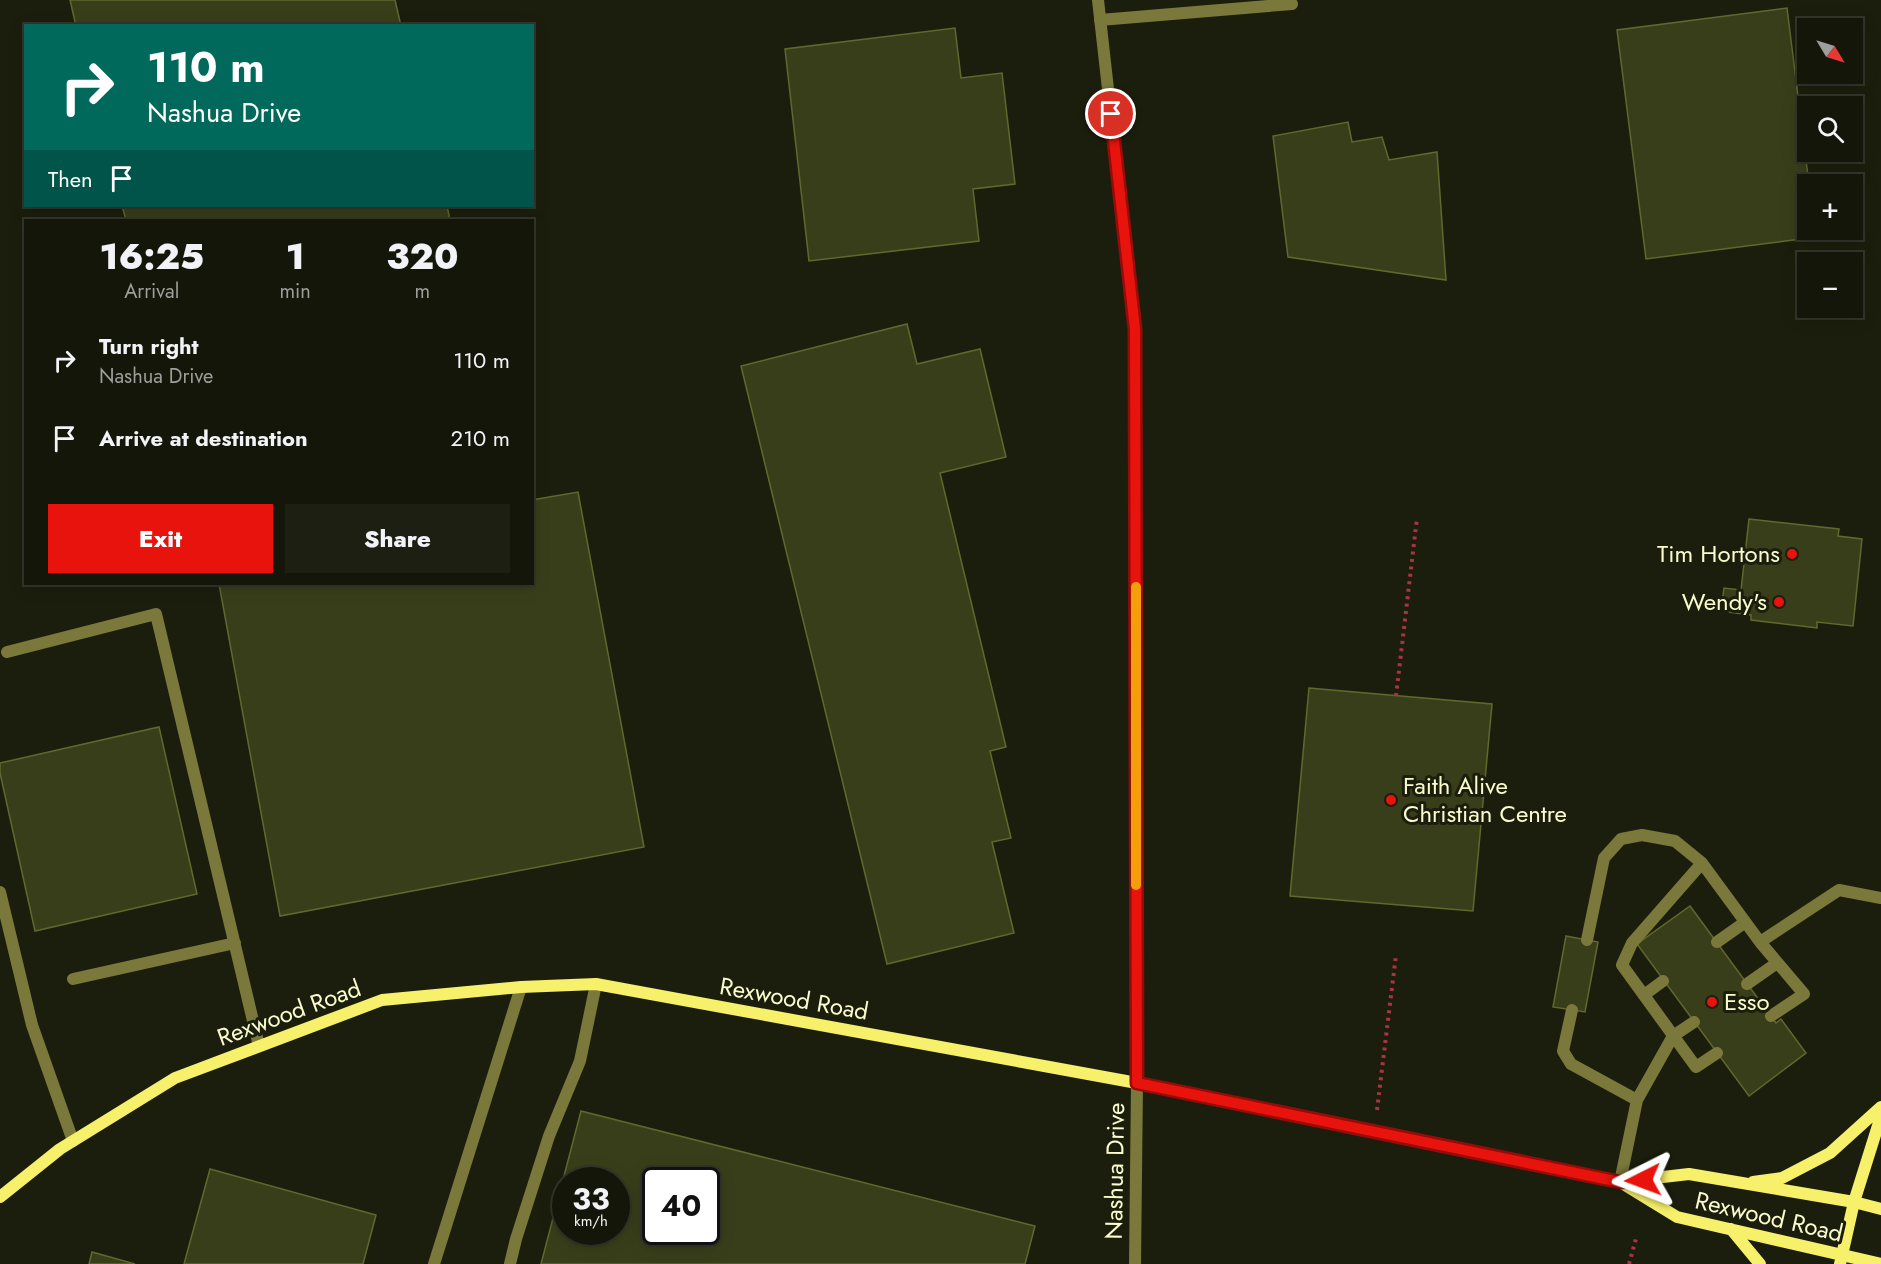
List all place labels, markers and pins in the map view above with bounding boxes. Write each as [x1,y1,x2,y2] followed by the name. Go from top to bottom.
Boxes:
[1085,88,1136,139] pin
[1657,536,1780,571] place label: Tim Hortons
[1785,547,1799,561] marker: Tim Hortons
[1682,584,1767,619] place label: Wendy's
[1772,595,1786,609] marker: Wendy's
[1403,768,1567,831] place label: Faith Alive Christian Centre
[1384,793,1398,807] marker: Faith Alive Christian Centre
[1724,984,1770,1019] place label: Esso
[1705,995,1719,1009] marker: Esso

